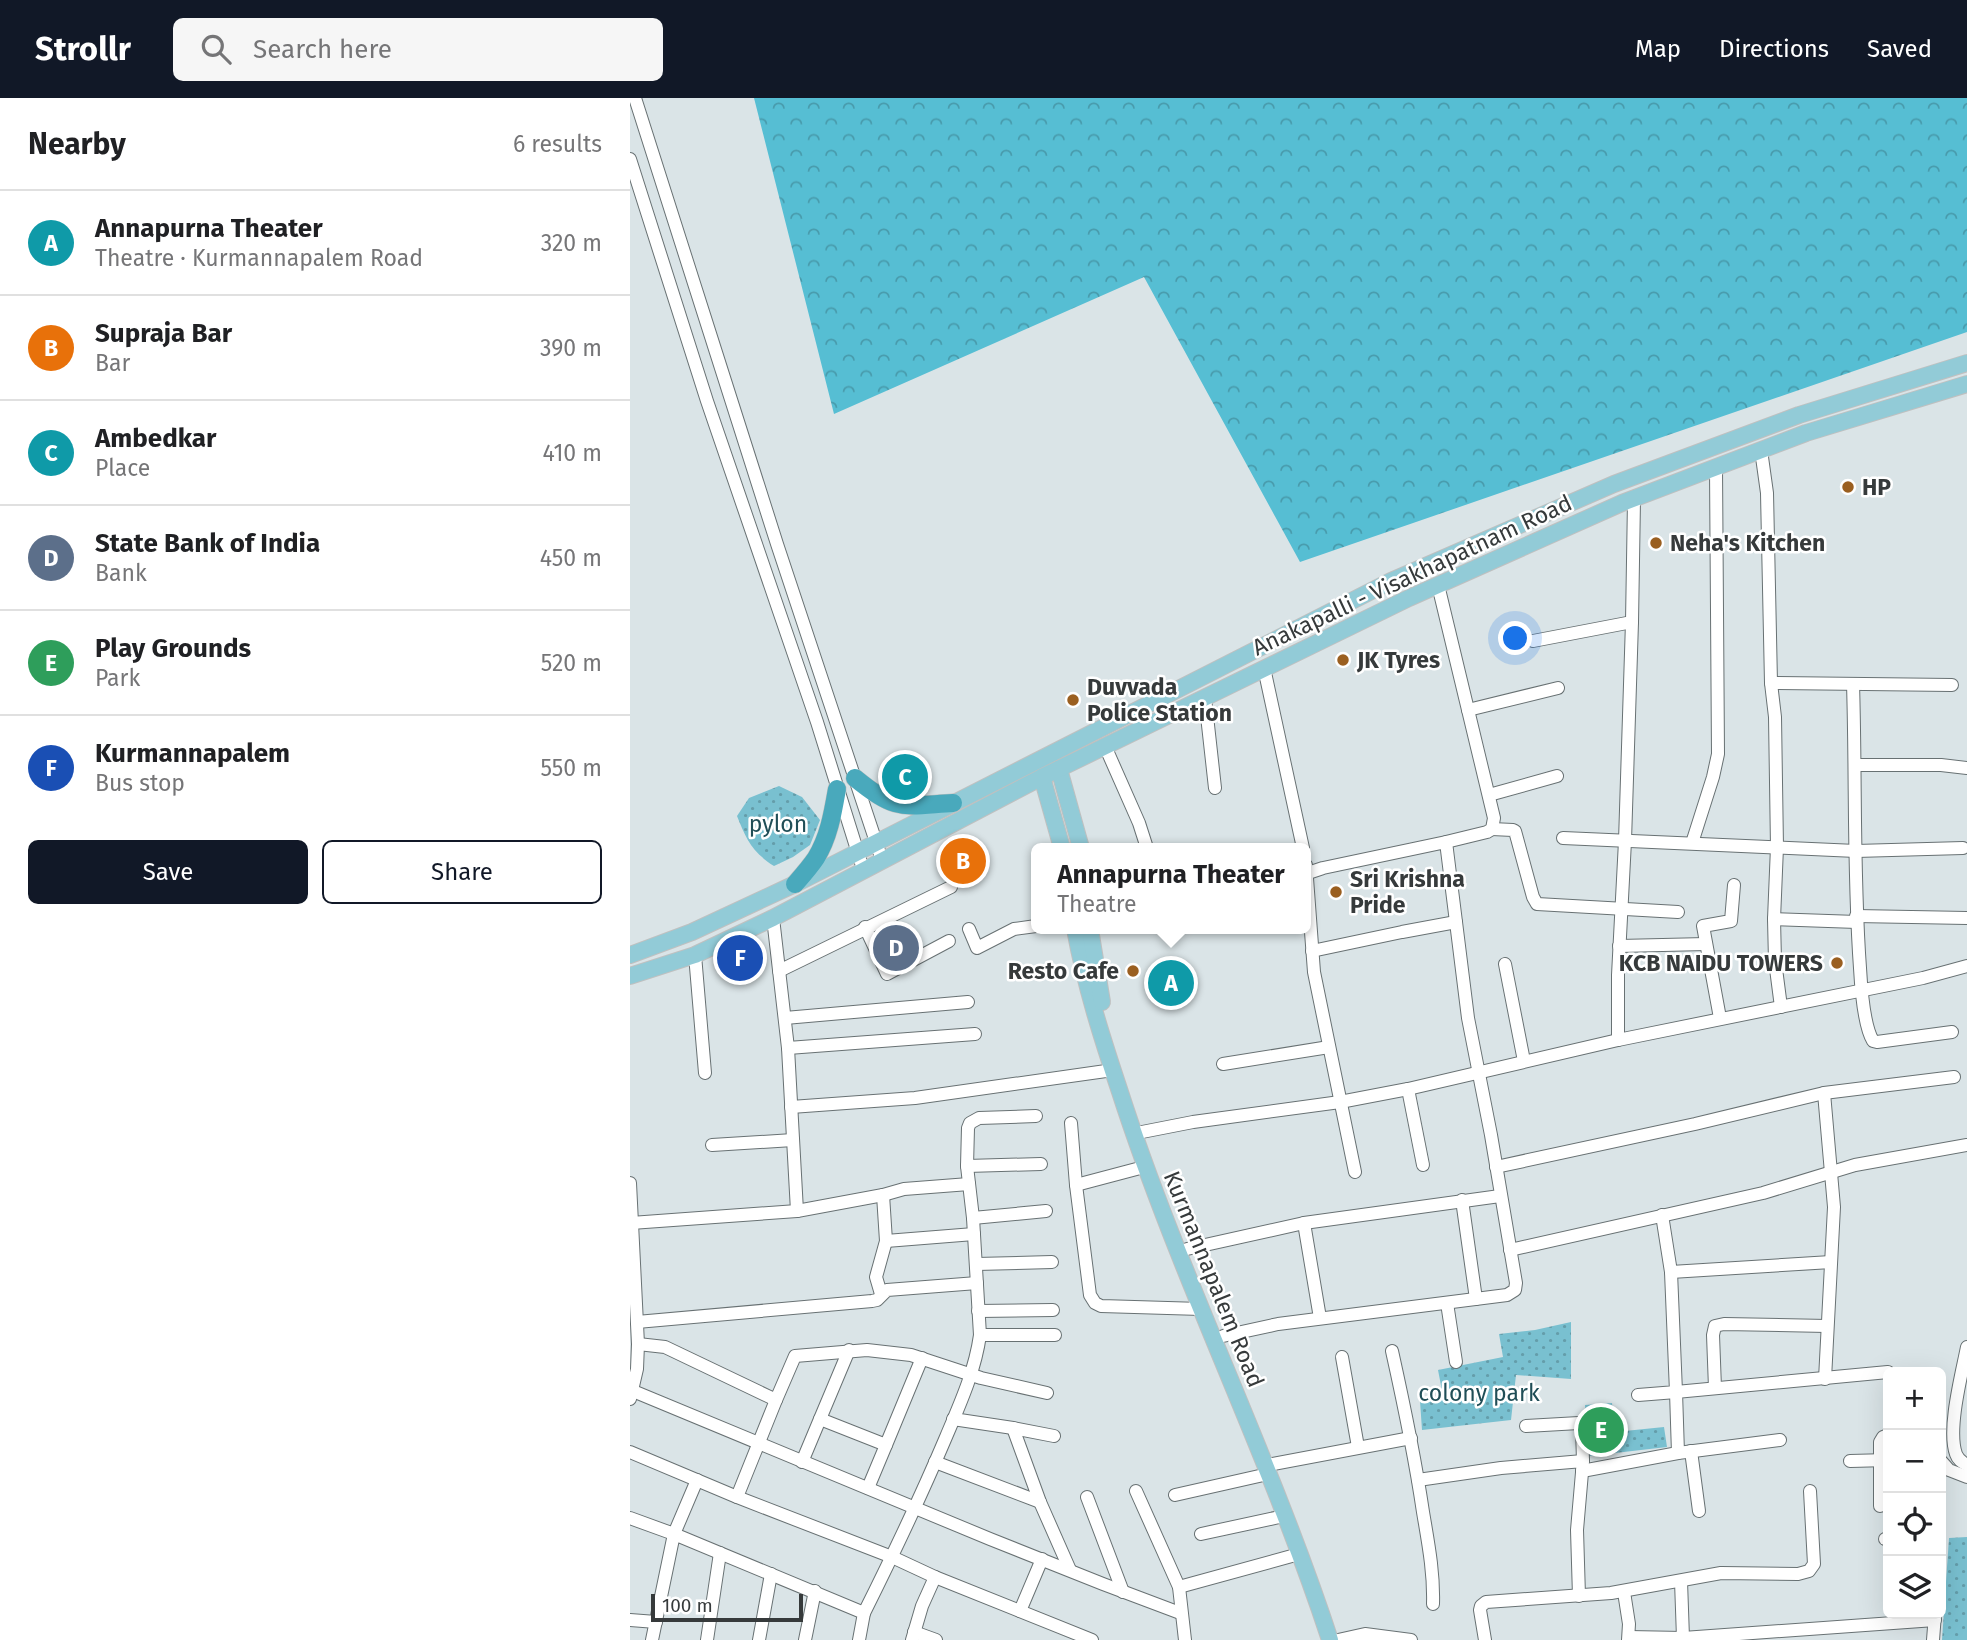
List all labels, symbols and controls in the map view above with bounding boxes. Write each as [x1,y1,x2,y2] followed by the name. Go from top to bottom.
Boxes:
[173,18,663,81] search box
[35,29,131,69] text: Strollr
[197,30,235,68] icon: search
[253,34,392,65] text: Search here
[1635,35,1681,63] text: Map
[1719,35,1829,63] text: Directions
[1867,35,1932,63] text: Saved
[28,126,126,162] text: Nearby
[513,130,602,158] text: 6 results
[95,213,323,244] text: Annapurna Theater
[44,229,58,257] text: A
[541,229,602,257] text: 320 m
[95,244,423,272] text: Theatre · Kurmannapalem Road
[95,318,232,349] text: Supraja Bar
[44,334,58,362] text: B
[540,334,602,362] text: 390 m
[95,349,130,377] text: Bar
[95,423,216,454] text: Ambedkar
[44,439,58,467] text: C
[542,439,602,467] text: 410 m
[95,454,150,482] text: Place
[1862,473,1891,501] place label: HP
[1840,479,1856,495] marker: HP
[1248,488,1576,662] street label: Anakapalli - Visakhapatnam Road
[95,528,320,559] text: State Bank of India
[1670,529,1825,557] place label: Neha's Kitchen
[1648,535,1664,551] marker: Neha's Kitchen
[44,544,58,572] text: D
[540,544,602,572] text: 450 m
[95,559,147,587] text: Bank
[1498,621,1532,655] your location
[95,633,251,664] text: Play Grounds
[1356,646,1440,674] place label: JK Tyres
[45,649,57,677] text: E
[541,649,602,677] text: 520 m
[1335,652,1351,668] marker: JK Tyres
[95,664,140,692] text: Park
[1087,673,1232,727] place label: Duvvada Police Station
[1065,692,1081,708] marker: Duvvada Police Station
[95,738,290,769] text: Kurmannapalem
[882,751,928,803] pin: C
[45,754,57,782] text: F
[540,754,602,782] text: 550 m
[95,769,185,797] text: Bus stop
[749,810,807,838] park label: pylon
[940,835,986,887] pin: B
[28,840,308,904] button: Save
[322,840,602,904] button: Share
[1031,843,1311,934] popup
[1057,859,1285,890] text: Annapurna Theater
[1350,865,1465,919] place label: Sri Krishna Pride
[1328,884,1344,900] marker: Sri Krishna Pride
[1057,890,1136,918] text: Theatre
[873,922,919,974] pin: D
[717,932,763,984] pin: F
[1619,949,1823,977] place label: KCB NAIDU TOWERS
[1829,955,1845,971] marker: KCB NAIDU TOWERS
[1008,957,1119,985] place label: Resto Cafe
[1148,957,1194,1009] pin: A
[1125,963,1141,979] marker: Resto Cafe
[1158,1167,1270,1391] street label: Kurmannapalem Road
[1883,1367,1946,1619] map controls
[1883,1367,1946,1430] button: +
[1418,1379,1540,1407] park label: colony park
[1578,1404,1624,1456] pin: E
[1883,1430,1946,1493] button: −
[1883,1493,1946,1556] button: locate
[1883,1556,1946,1619] button: layers
[651,1591,803,1623] scale bar
[662,1594,713,1617] text: 100 m

